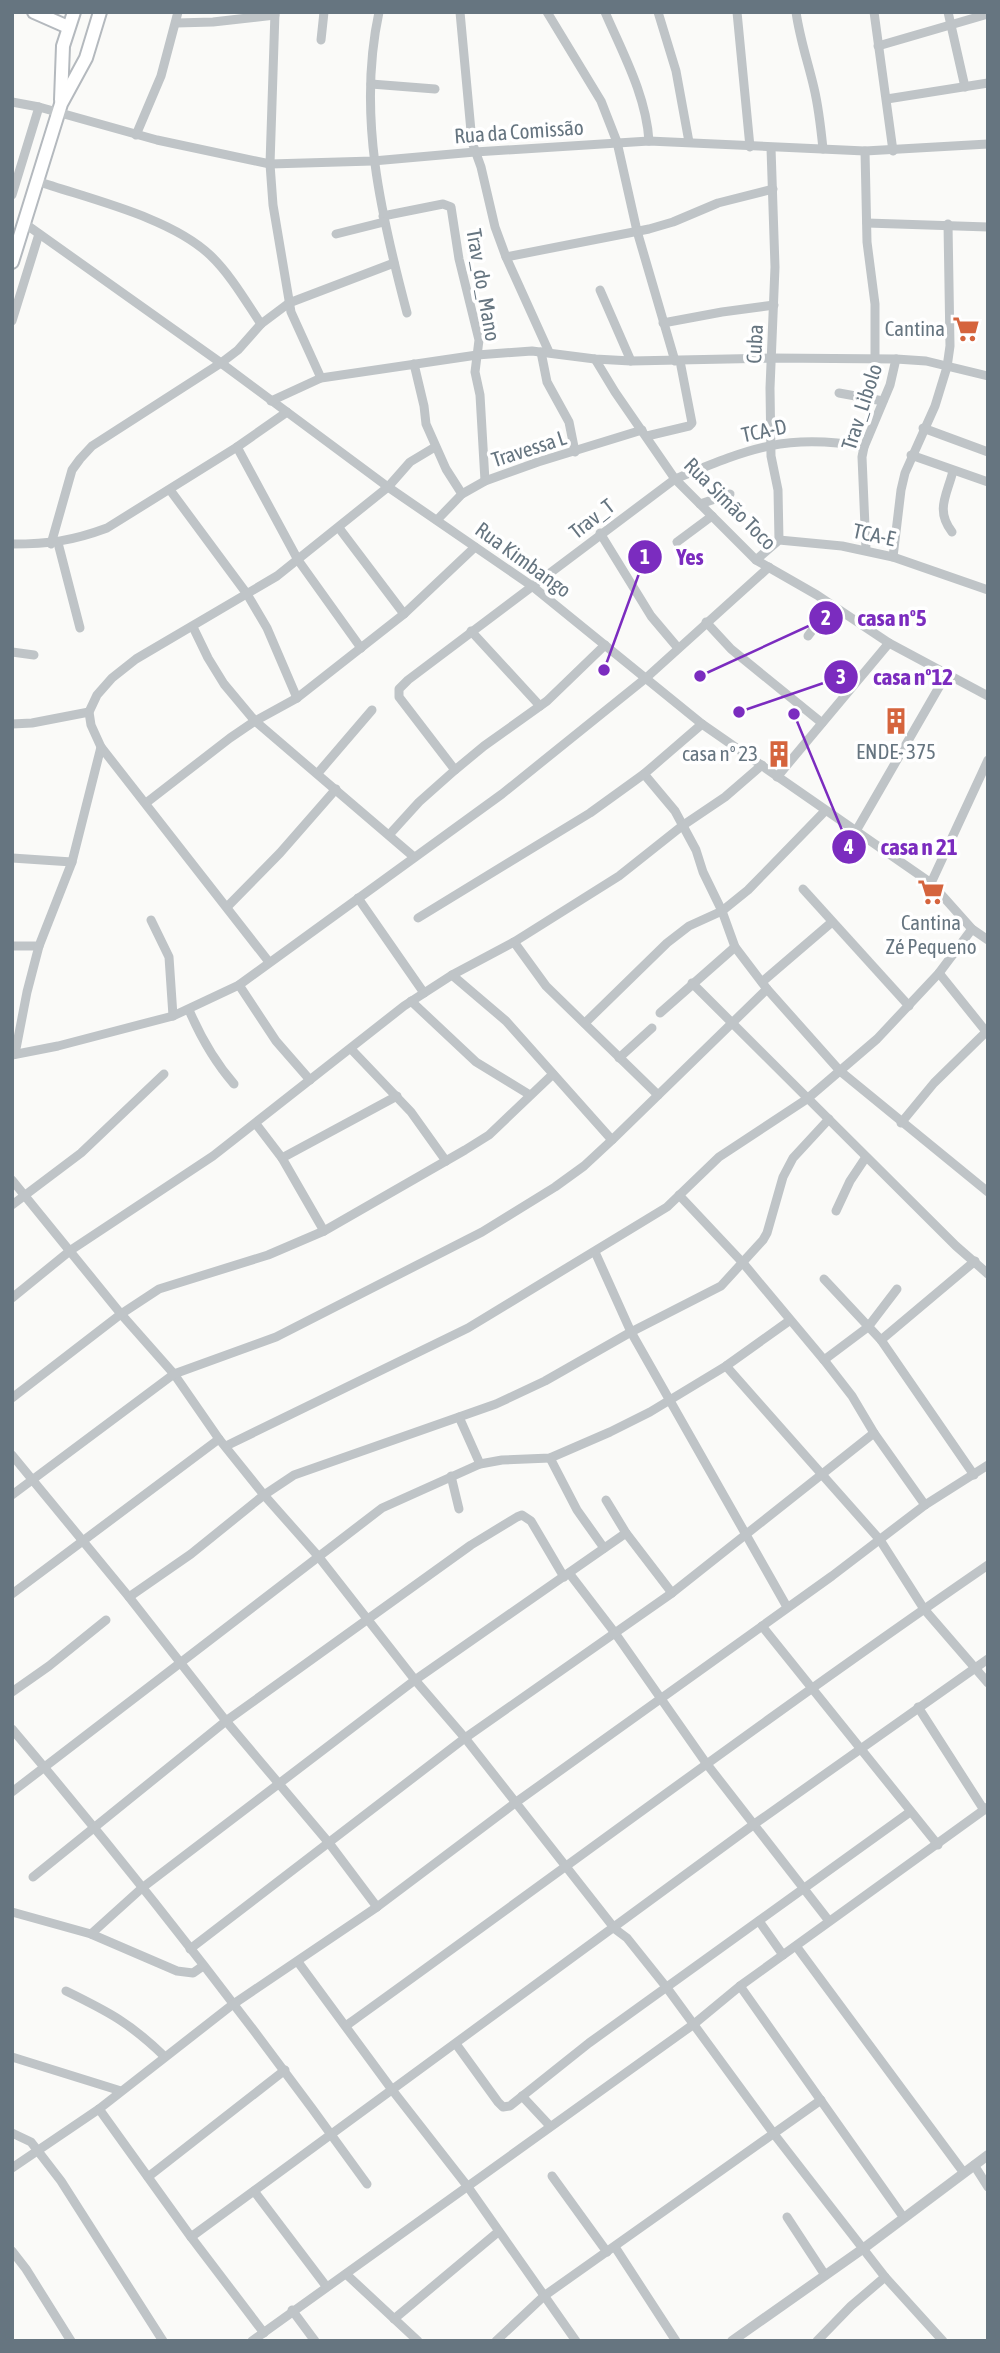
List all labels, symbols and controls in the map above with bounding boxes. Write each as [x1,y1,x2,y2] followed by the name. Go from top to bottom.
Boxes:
[453,115,584,147] street label: Rua da Comissão
[462,227,506,343] street label: Trav_do_Mano
[951,314,981,344] supermarket icon: Cantina
[885,316,945,340] place label: Cantina
[741,324,767,364] street label: Cuba
[836,361,886,453] street label: Trav_Libolo
[739,414,789,446] street label: TCA-D
[488,425,569,471] street label: Travessa L
[680,452,782,554] street label: Rua Simão Toco
[564,493,619,543] street label: Trav_T
[471,517,576,602] street label: Rua Kimbango
[851,518,898,550] street label: TCA-E
[627,535,718,579] callout: Yes
[640,544,650,568] text: 1
[675,544,704,570] text: Yes
[808,596,941,640] callout: casa nº5
[821,605,831,629] text: 2
[857,605,927,631] text: casa nº5
[824,655,967,699] callout: casa nº12
[836,664,846,688] text: 3
[873,664,953,690] text: casa nº12
[881,706,911,736] building icon: ENDE- 375
[764,739,794,769] building icon: casa nº 23
[856,739,936,763] place label: ENDE- 375
[682,741,758,765] place label: casa nº 23
[832,825,972,869] callout: casa n 21
[843,834,854,858] text: 4
[880,834,958,860] text: casa n 21
[916,877,946,907] supermarket icon: Cantina Zé Pequeno
[885,910,977,958] place label: Cantina Zé Pequeno

